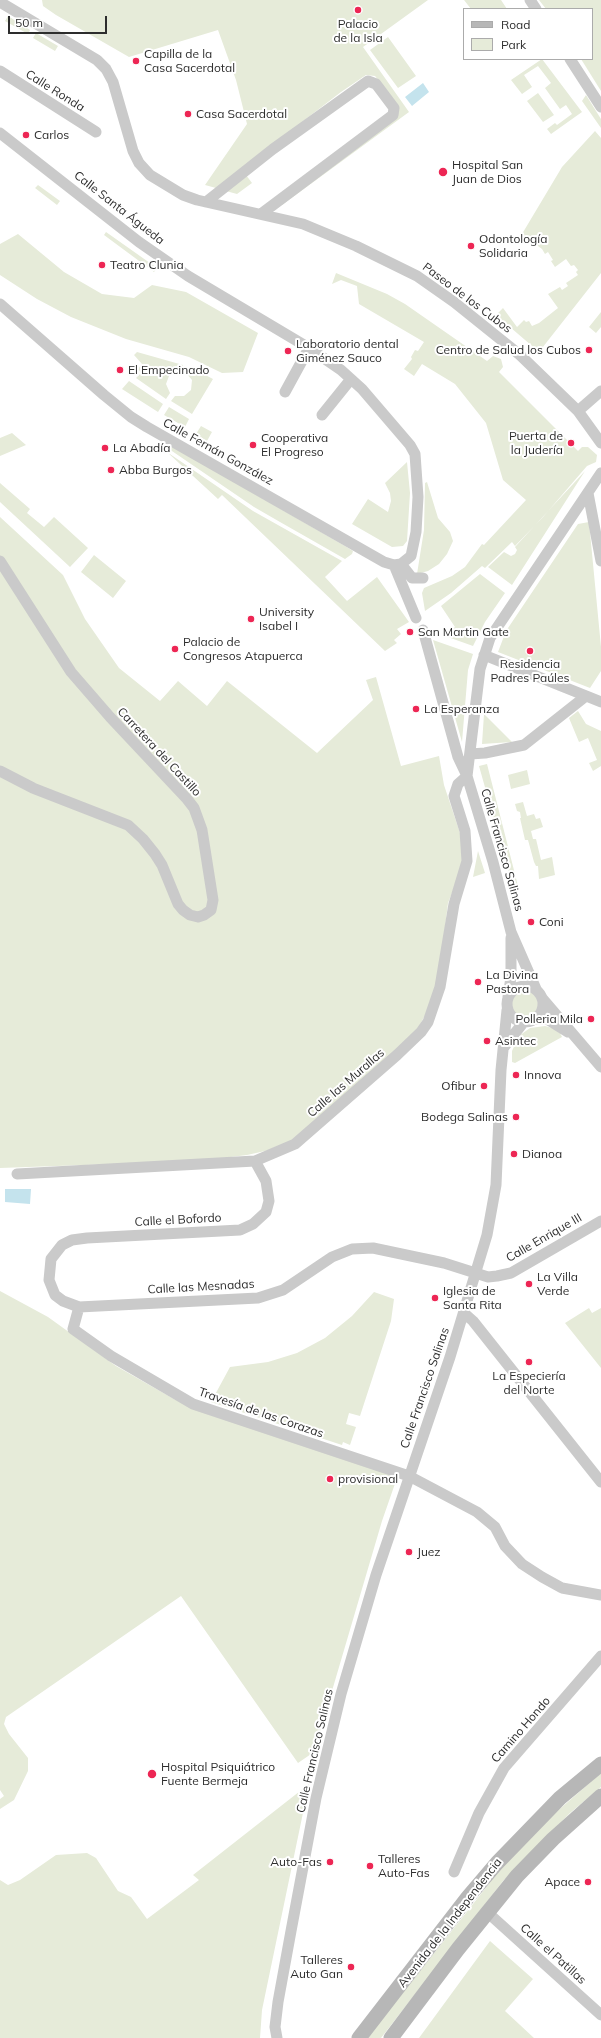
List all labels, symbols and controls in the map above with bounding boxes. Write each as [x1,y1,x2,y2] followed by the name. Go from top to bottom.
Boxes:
[353,5,363,15] marker: Palacio de la Isla
[10,8,109,34] scale bar
[463,8,593,60] legend
[15,15,43,30] text: 50 m
[333,17,383,45] place label: Palacio de la Isla
[501,17,530,32] text: Road
[501,37,526,52] text: Park
[144,47,235,75] place label: Capilla de la Casa Sacerdotal
[131,56,141,66] marker: Capilla de la Casa Sacerdotal
[23,67,87,115] street label: Calle Ronda
[196,107,287,121] place label: Casa Sacerdotal
[183,109,193,119] marker: Casa Sacerdotal
[34,128,69,142] place label: Carlos
[21,130,31,140] marker: Carlos
[452,158,523,186] place label: Hospital San Juan de Dios
[437,166,449,178] marker: Hospital San Juan de Dios
[71,168,167,248] street label: Calle Santa Águeda
[479,232,547,260] place label: Odontología Solidaria
[466,241,476,251] marker: Odontología Solidaria
[110,258,184,272] place label: Teatro Clunia
[97,260,107,270] marker: Teatro Clunia
[420,260,514,336] street label: Paseo de los Cubos
[296,337,398,365] place label: Laboratorio dental Giménez Sauco
[436,343,581,357] place label: Centro de Salud los Cubos
[584,345,594,355] marker: Centro de Salud los Cubos
[283,346,293,356] marker: Laboratorio dental Giménez Sauco
[128,363,209,377] place label: El Empecinado
[115,365,125,375] marker: El Empecinado
[160,416,276,488] street label: Calle Fernán González
[509,429,563,457] place label: Puerta de la Judería
[261,431,328,459] place label: Cooperativa El Progreso
[566,438,576,448] marker: Puerta de la Judería
[248,440,258,450] marker: Cooperativa El Progreso
[113,441,170,455] place label: La Abadía
[100,443,110,453] marker: La Abadía
[119,463,192,477] place label: Abba Burgos
[106,465,116,475] marker: Abba Burgos
[259,605,314,633] place label: University Isabel I
[246,614,256,624] marker: University Isabel I
[418,625,509,639] place label: San Martin Gate
[405,627,415,637] marker: San Martin Gate
[183,635,303,663] place label: Palacio de Congresos Atapuerca
[170,644,180,654] marker: Palacio de Congresos Atapuerca
[525,646,535,656] marker: Residencia Padres Paúles
[491,657,569,685] place label: Residencia Padres Paúles
[424,702,499,716] place label: La Esperanza
[411,704,421,714] marker: La Esperanza
[114,705,204,799] street label: Carretera del Castillo
[478,787,526,913] street label: Calle Francisco Salinas
[539,915,564,929] place label: Coni
[526,917,536,927] marker: Coni
[486,968,538,996] place label: La Divina Pastora
[473,977,483,987] marker: La Divina Pastora
[516,1012,583,1026] place label: Polleria Mila
[586,1014,596,1024] marker: Polleria Mila
[495,1034,536,1048] place label: Asintec
[482,1036,492,1046] marker: Asintec
[305,1046,387,1120] street label: Calle las Murallas
[524,1068,561,1082] place label: Innova
[511,1070,521,1080] marker: Innova
[441,1079,476,1093] place label: Ofibur
[479,1081,489,1091] marker: Ofibur
[421,1110,508,1124] place label: Bodega Salinas
[511,1112,521,1122] marker: Bodega Salinas
[522,1147,562,1161] place label: Dianoa
[509,1149,519,1159] marker: Dianoa
[134,1211,222,1229] street label: Calle el Bofordo
[504,1211,584,1265] street label: Calle Enrique III
[537,1270,578,1298] place label: La Villa Verde
[147,1277,255,1297] street label: Calle las Mesnadas
[524,1279,534,1289] marker: La Villa Verde
[443,1284,502,1312] place label: Iglesia de Santa Rita
[430,1293,440,1303] marker: Iglesia de Santa Rita
[398,1326,452,1450] street label: Calle Francisco Salinas
[524,1357,534,1367] marker: La Especiería del Norte
[492,1369,566,1397] place label: La Especiería del Norte
[197,1385,325,1441] street label: Travesía de las Corazas
[338,1472,398,1486] place label: provisional
[325,1474,335,1484] marker: provisional
[417,1545,441,1559] place label: Juez
[404,1547,414,1557] marker: Juez
[294,1688,336,1814] street label: Calle Francisco Salinas
[488,1694,554,1766] street label: Camino Hondo
[161,1760,275,1788] place label: Hospital Psiquiátrico Fuente Bermeja
[146,1768,158,1780] marker: Hospital Psiquiátrico Fuente Bermeja
[378,1852,430,1880] place label: Talleres Auto-Fas
[270,1855,322,1869] place label: Auto-Fas
[395,1855,505,1991] street label: Avenida de la Independencia
[325,1857,335,1867] marker: Auto-Fas
[365,1861,375,1871] marker: Talleres Auto-Fas
[544,1875,580,1889] place label: Apace
[583,1877,593,1887] marker: Apace
[517,1921,589,1987] street label: Calle el Patillas
[290,1953,343,1981] place label: Talleres Auto Gan
[346,1962,356,1972] marker: Talleres Auto Gan

